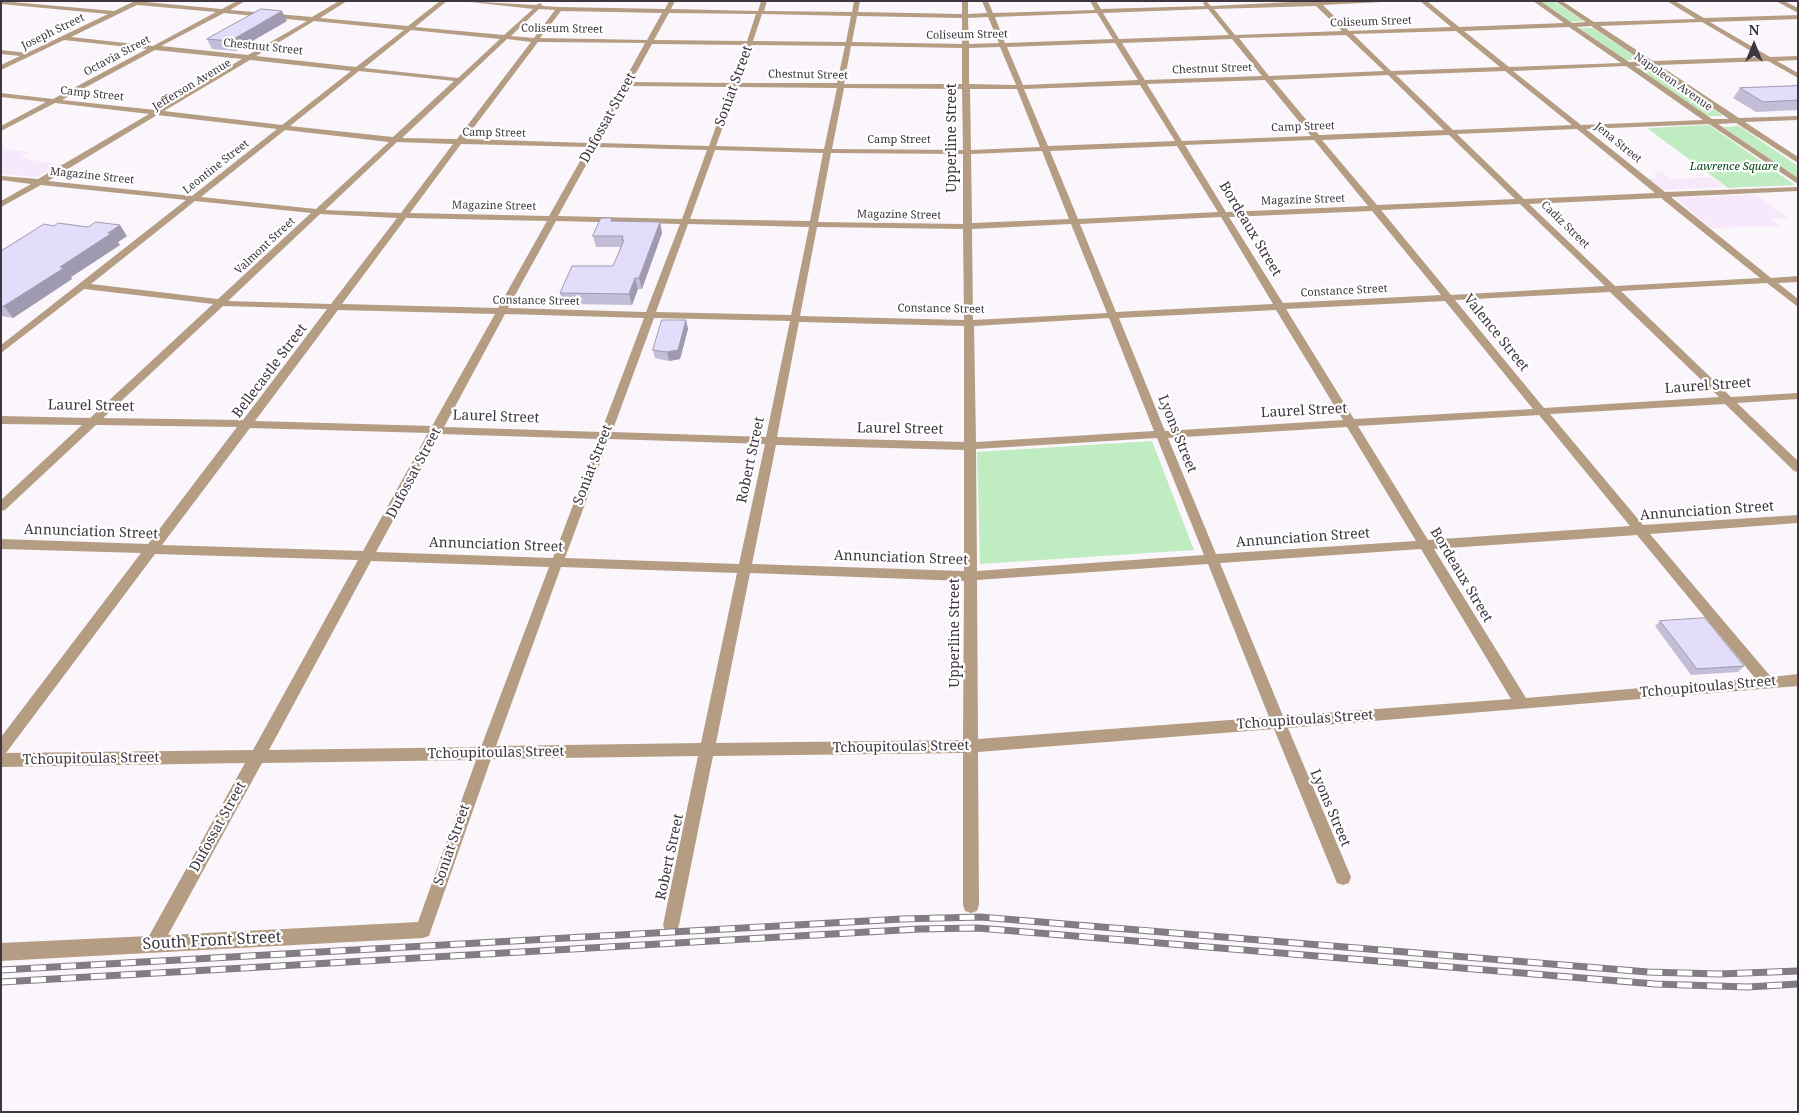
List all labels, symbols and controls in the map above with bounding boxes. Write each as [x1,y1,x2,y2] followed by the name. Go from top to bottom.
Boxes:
[19,11,87,53] street label: Joseph Street
[1330,14,1412,30] street label: Coliseum Street
[1729,20,1779,70] north arrow
[1748,20,1760,39] text: N
[521,22,603,36] street label: Coliseum Street
[926,28,1008,42] street label: Coliseum Street
[82,33,152,79] street label: Octavia Street
[223,36,303,58] street label: Chestnut Street
[712,43,756,129] street label: Soniat Street
[1631,50,1715,114] street label: Napoleon Avenue
[150,56,234,114] street label: Jefferson Avenue
[1172,61,1252,77] street label: Chestnut Street
[768,68,848,82] street label: Chestnut Street
[576,70,640,166] street label: Dufossat Street
[944,83,960,193] street label: Upperline Street
[60,84,124,104] street label: Camp Street
[1271,119,1335,135] street label: Camp Street
[1592,120,1644,166] street label: Jena Street
[462,126,526,140] street label: Camp Street
[867,133,931,147] street label: Camp Street
[180,137,252,197] street label: Leontine Street
[1690,160,1778,174] park label: Lawrence Square
[49,165,135,187] street label: Magazine Street
[1215,179,1285,279] street label: Bordeaux Street
[1261,192,1345,208] street label: Magazine Street
[452,199,536,213] street label: Magazine Street
[1538,199,1592,251] street label: Cadiz Street
[857,208,941,222] street label: Magazine Street
[232,215,298,277] street label: Valmont Street
[1300,282,1388,300] street label: Constance Street
[1460,291,1532,375] street label: Valence Street
[492,294,580,308] street label: Constance Street
[897,302,985,316] street label: Constance Street
[229,321,311,421] street label: Bellecastle Street
[1664,375,1752,397] street label: Laurel Street
[1154,393,1200,475] street label: Lyons Street
[48,397,134,415] street label: Laurel Street
[1260,400,1348,422] street label: Laurel Street
[452,407,540,427] street label: Laurel Street
[734,415,768,505] street label: Robert Street
[857,420,943,438] street label: Laurel Street
[570,422,616,508] street label: Soniat Street
[383,425,445,521] street label: Dufossat Street
[1639,498,1775,524] street label: Annunciation Street
[24,521,158,543] street label: Annunciation Street
[1235,525,1371,551] street label: Annunciation Street
[1426,525,1496,625] street label: Bordeaux Street
[429,534,563,556] street label: Annunciation Street
[834,547,968,569] street label: Annunciation Street
[947,578,963,688] street label: Upperline Street
[1639,673,1777,701] street label: Tchoupitoulas Street
[1236,707,1374,733] street label: Tchoupitoulas Street
[832,737,970,757] street label: Tchoupitoulas Street
[427,743,565,763] street label: Tchoupitoulas Street
[22,749,160,769] street label: Tchoupitoulas Street
[1306,767,1354,849] street label: Lyons Street
[186,779,250,875] street label: Dufossat Street
[430,802,474,888] street label: Soniat Street
[653,812,687,902] street label: Robert Street
[142,928,282,954] street label: South Front Street

